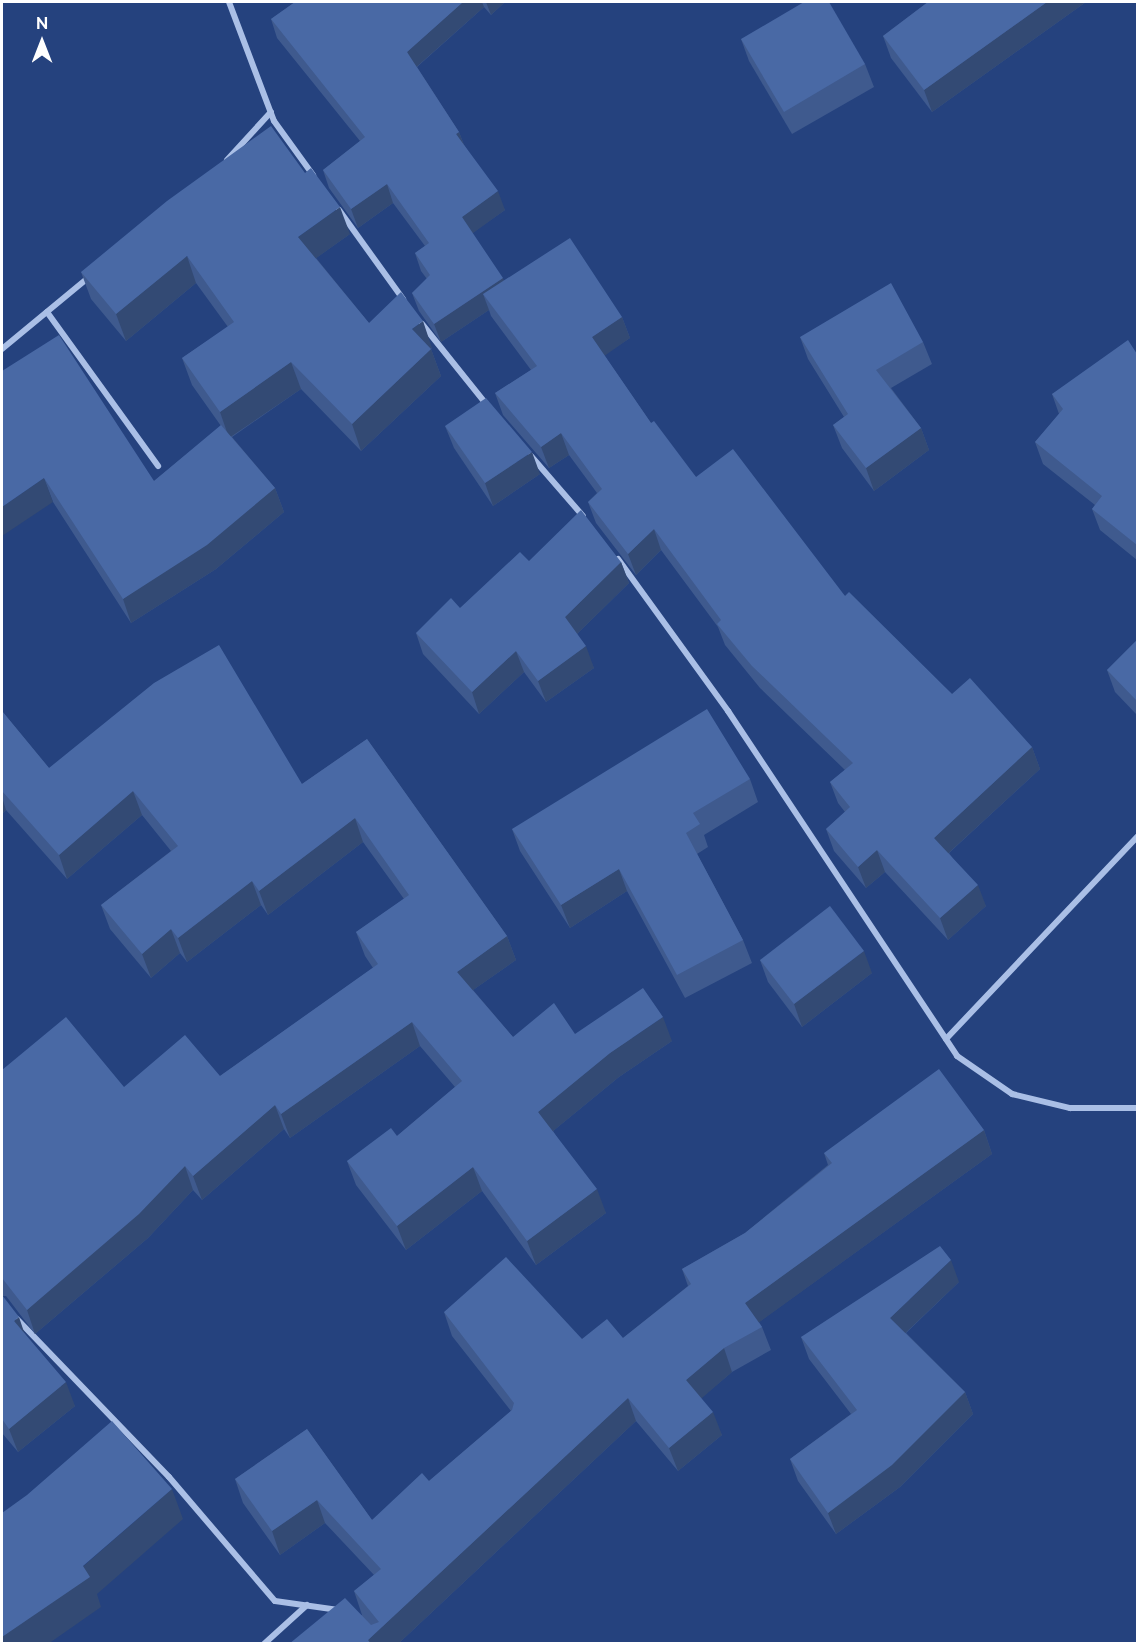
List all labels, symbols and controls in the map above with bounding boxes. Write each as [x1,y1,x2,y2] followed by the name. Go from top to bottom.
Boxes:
[12,12,72,72] north arrow
[36,14,48,33] text: N

